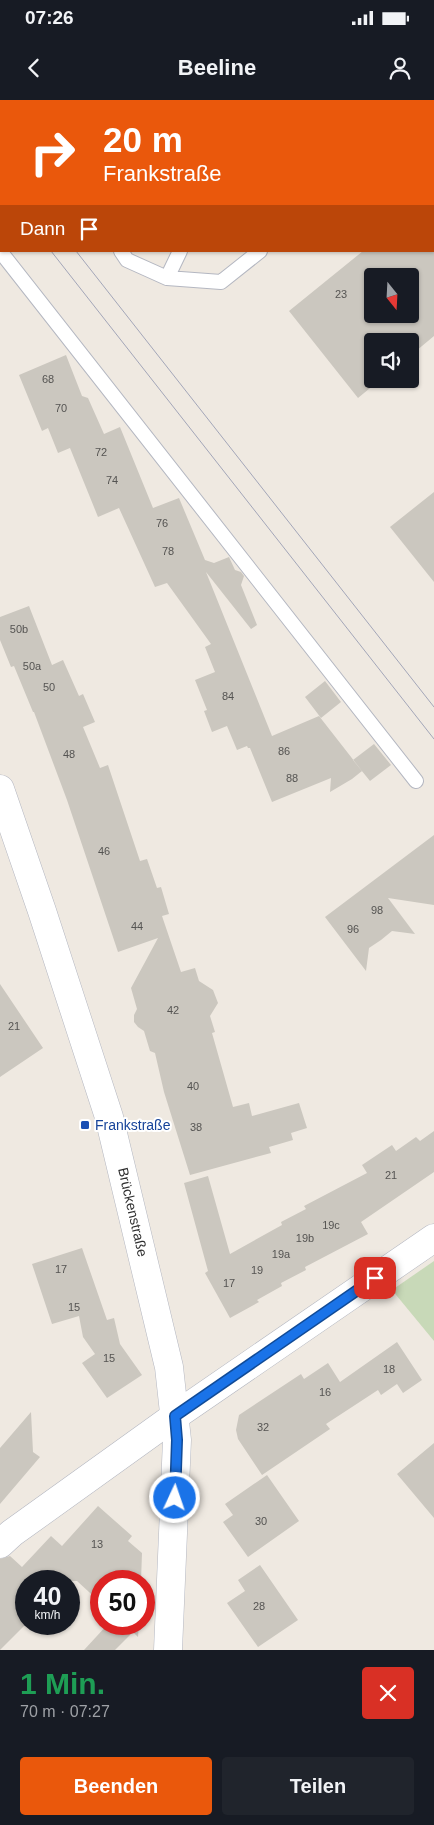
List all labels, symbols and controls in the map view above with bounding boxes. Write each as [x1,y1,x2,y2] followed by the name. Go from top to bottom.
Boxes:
[25,7,74,28] text: 07:26
[20,54,48,82] icon: back
[386,54,414,82] icon: person
[178,55,256,80] text: Beeline
[20,120,85,185] icon: right
[103,120,183,159] text: 20 m
[103,161,222,186] text: Frankstraße
[75,215,103,243] icon: arrive
[20,218,65,239] text: Dann
[364,268,419,322] north arrow
[364,268,419,388] map controls
[335,288,347,300] house number: 23
[364,333,419,388] button: sound
[42,373,54,385] house number: 68
[55,402,67,414] house number: 70
[95,446,107,458] house number: 72
[106,474,118,486] house number: 74
[156,517,168,529] house number: 76
[162,545,174,557] house number: 78
[10,623,28,635] house number: 50b
[23,660,42,672] house number: 50a
[43,681,55,693] house number: 50
[222,690,234,702] house number: 84
[278,745,290,757] house number: 86
[63,748,75,760] house number: 48
[286,772,298,784] house number: 88
[98,845,110,857] house number: 46
[371,904,383,916] house number: 98
[131,920,143,932] house number: 44
[347,923,359,935] house number: 96
[167,1004,179,1016] house number: 42
[8,1020,20,1032] house number: 21
[187,1080,199,1092] house number: 40
[95,1117,171,1133] place label: Frankstraße
[79,1119,91,1131] marker: Frankstraße
[190,1121,202,1133] house number: 38
[115,1166,151,1258] street label: Brückenstraße
[385,1169,397,1181] house number: 21
[322,1219,340,1231] house number: 19c
[296,1232,314,1244] house number: 19b
[272,1248,291,1260] house number: 19a
[354,1257,396,1299] pin
[55,1263,67,1275] house number: 17
[251,1264,263,1276] house number: 19
[361,1264,389,1292] icon: arrive
[223,1277,235,1289] house number: 17
[68,1301,80,1313] house number: 15
[103,1352,115,1364] house number: 15
[383,1363,395,1375] house number: 18
[319,1386,331,1398] house number: 16
[257,1421,269,1433] house number: 32
[148,1471,200,1523] position arrow
[255,1515,267,1527] house number: 30
[91,1538,103,1550] house number: 13
[90,1570,155,1635] speed limit sign: 50
[34,1582,61,1610] text: 40
[253,1600,265,1612] house number: 28
[34,1608,61,1622] text: km/h
[20,1667,105,1700] text: 1 Min.
[362,1667,414,1719] button: close
[20,1703,110,1720] text: 70 m · 07:27
[20,1757,212,1815] button: Beenden
[222,1757,414,1815] button: Teilen

